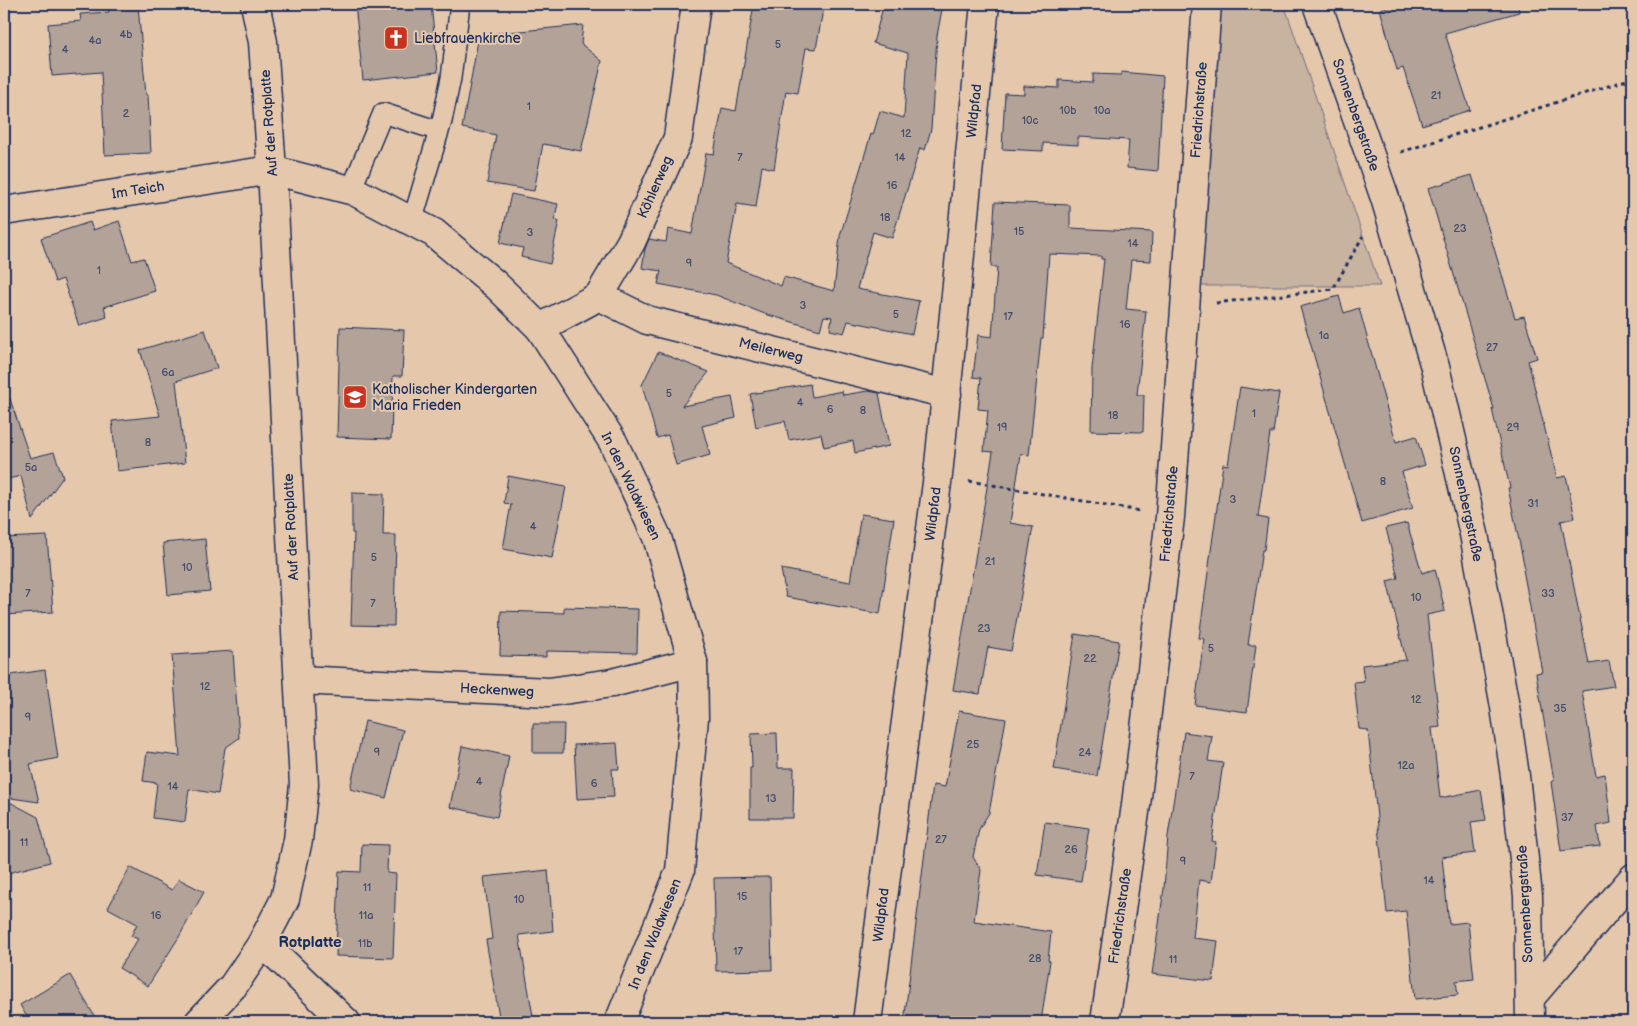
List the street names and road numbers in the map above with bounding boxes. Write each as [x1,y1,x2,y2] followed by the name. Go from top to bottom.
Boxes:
[1329,57,1383,173] street label: Sonnenbergstraße
[1187,61,1211,159] street label: Friedrichstraße
[257,69,281,177] street label: Auf der Rotplatte
[963,83,985,139] street label: Wildpfad
[634,153,676,221] street label: Köhlerweg
[110,177,166,203] street label: Im Teich
[737,334,805,366] street label: Meilerweg
[598,429,665,543] street label: In den Waldwiesen
[1445,445,1487,563] street label: Sonnenbergstraße
[1156,465,1182,563] street label: Friedrichstraße
[280,473,302,581] street label: Auf der Rotplatte
[921,486,945,542] street label: Wildpfad
[459,680,535,700] street label: Heckenweg
[1513,845,1537,963] street label: Sonnenbergstraße
[1105,867,1135,965] street label: Friedrichstraße
[625,876,685,992] street label: In den Waldwiesen
[869,887,893,943] street label: Wildpfad

